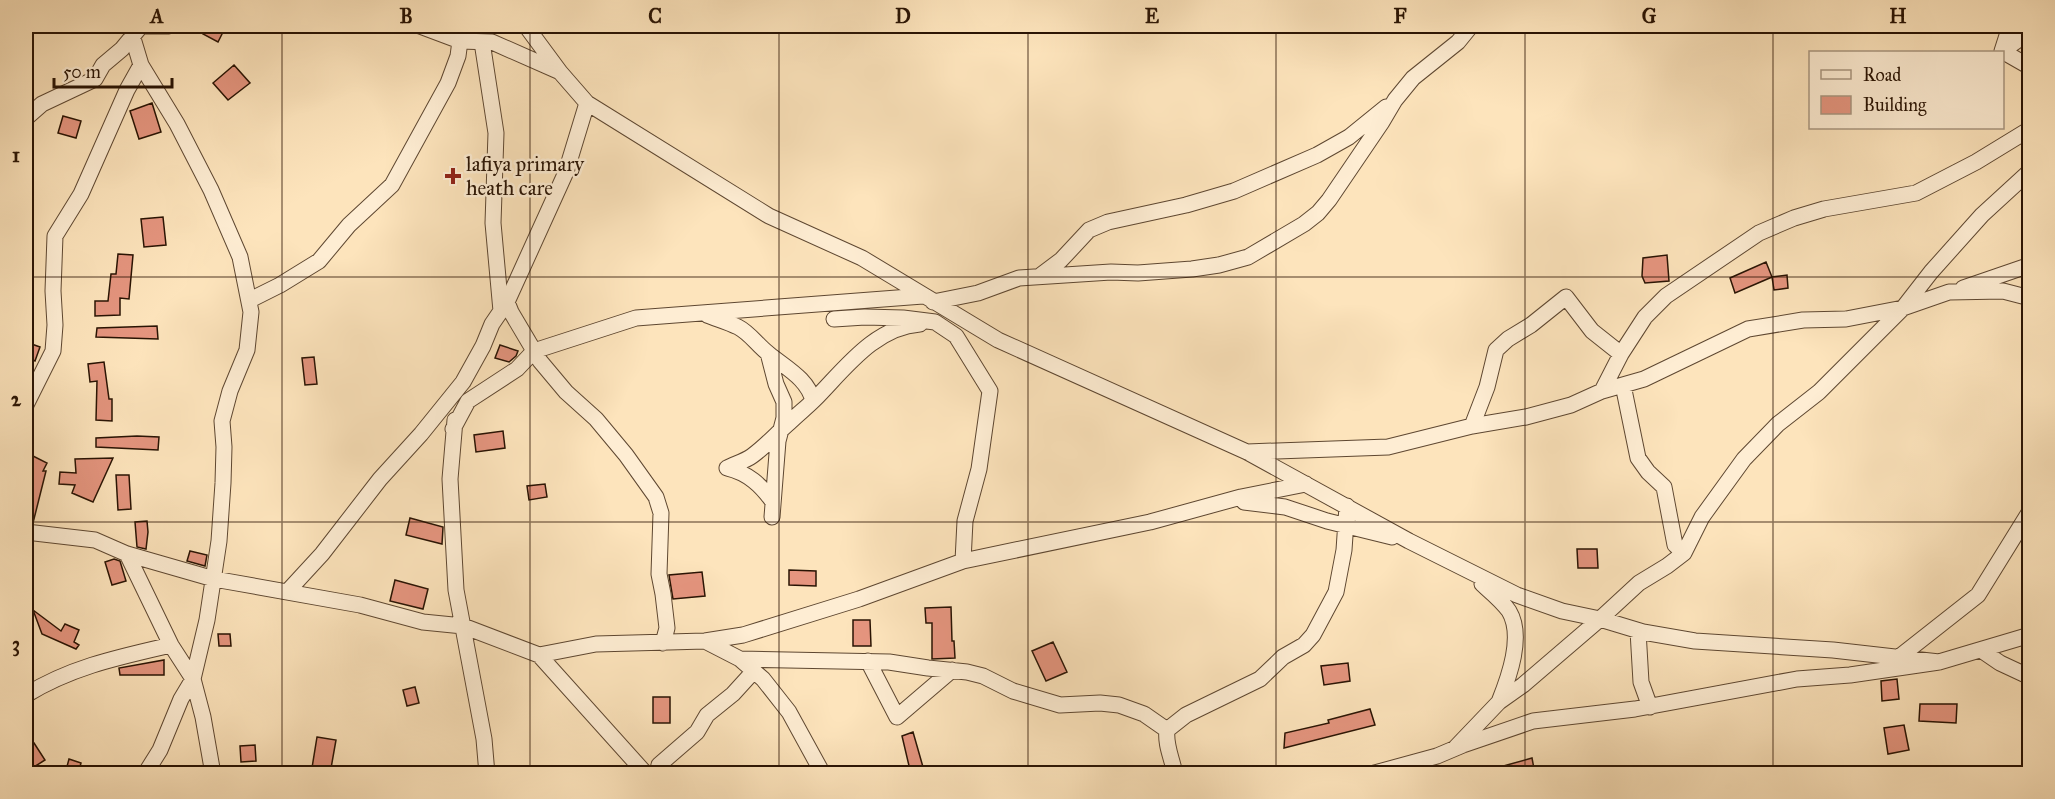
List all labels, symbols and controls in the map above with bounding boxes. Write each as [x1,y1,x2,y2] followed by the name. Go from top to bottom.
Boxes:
[148,4,164,28] text: A
[399,4,413,28] text: B
[648,4,662,28] text: C
[895,4,911,28] text: D
[1145,4,1160,28] text: E
[1393,4,1407,28] text: F
[1642,4,1657,28] text: G
[1889,4,1907,28] text: H
[54,51,172,89] scale bar
[1809,51,2004,129] legend
[63,61,101,83] text: 50 m
[1863,64,1901,86] text: Road
[1863,94,1927,117] text: Building
[12,143,20,167] text: 1
[466,151,585,201] place label: lafiya primary heath care
[444,167,462,185] marker: lafiya primary heath care
[11,387,22,411] text: 2
[12,632,20,657] text: 3

